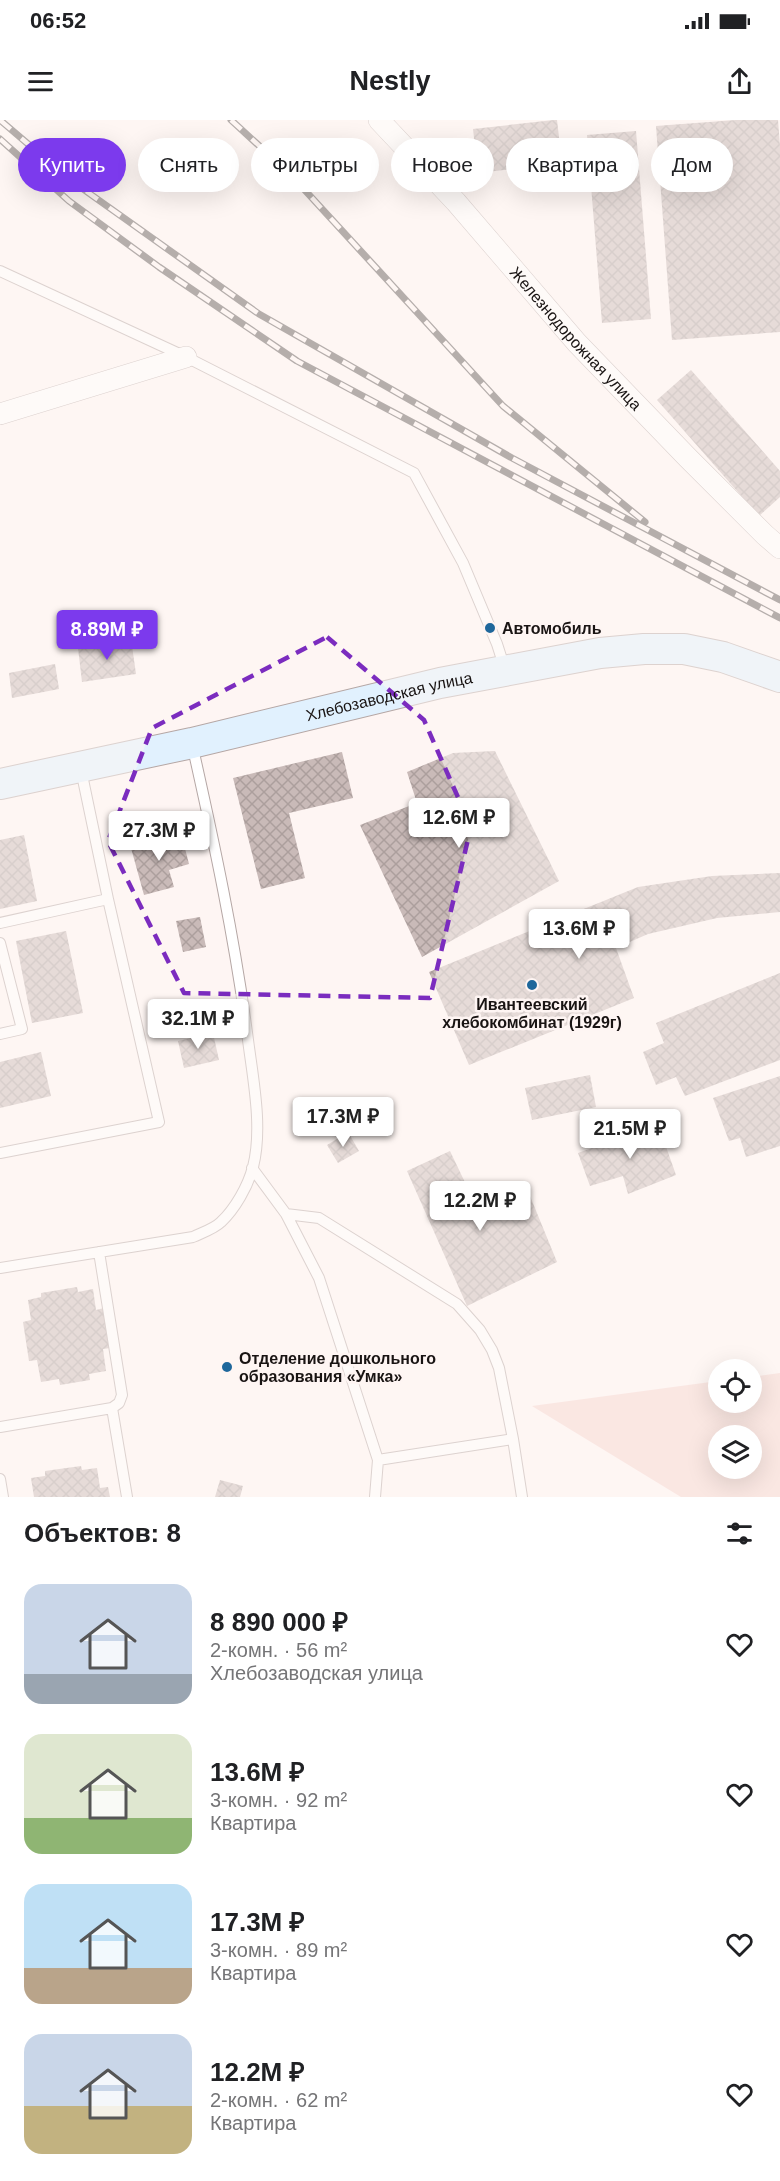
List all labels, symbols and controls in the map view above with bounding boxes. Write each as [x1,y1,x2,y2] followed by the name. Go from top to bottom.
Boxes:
[30,8,86,33] text: 06:52
[24,65,57,98] icon: menu
[723,65,756,98] icon: share
[349,66,431,96] text: Nestly
[18,138,126,192] chip: Купить
[138,138,239,192] chip: Снять
[251,138,379,192] chip: Фильтры
[391,138,494,192] chip: Новое
[506,138,639,192] chip: Квартира
[651,138,733,192] chip: Дом
[507,263,645,413] street label: Железнодорожная улица
[52,610,162,661] pin: 8.89M ₽
[71,618,143,640] text: 8.89M ₽
[502,620,602,637] place label: Автомобиль
[483,621,497,635] marker: Автомобиль
[304,669,474,724] street label: Хлебозаводская улица
[404,798,514,849] pin: 12.6M ₽
[423,806,495,828] text: 12.6M ₽
[104,811,214,862] pin: 27.3M ₽
[123,819,195,841] text: 27.3M ₽
[524,909,634,960] pin: 13.6M ₽
[543,917,615,939] text: 13.6M ₽
[525,978,539,992] marker: Ивантеевский хлебокомбинат (1929г)
[442,996,622,1031] place label: Ивантеевский хлебокомбинат (1929г)
[143,999,253,1050] pin: 32.1M ₽
[162,1007,234,1029] text: 32.1M ₽
[288,1097,398,1148] pin: 17.3M ₽
[307,1105,379,1127] text: 17.3M ₽
[575,1109,685,1160] pin: 21.5M ₽
[594,1117,666,1139] text: 21.5M ₽
[425,1181,535,1232] pin: 12.2M ₽
[444,1189,516,1211] text: 12.2M ₽
[239,1350,436,1385] place label: Отделение дошкольного образования «Умка»
[708,1359,762,1479] map controls
[708,1359,762,1413] button: locate
[220,1360,234,1374] marker: Отделение дошкольного образования «Умка»
[708,1425,762,1479] button: layers
[723,1517,756,1550] icon: filters
[24,1518,181,1548] text: Объектов: 8
[210,1607,348,1637] text: 8 890 000 ₽
[72,1608,144,1680] icon: home
[723,1628,756,1661] icon: heart
[210,1639,347,1661] text: 2-комн. · 56 m²
[210,1662,423,1684] text: Хлебозаводская улица
[210,1757,305,1787] text: 13.6M ₽
[72,1758,144,1830] icon: home
[723,1778,756,1811] icon: heart
[210,1789,347,1811] text: 3-комн. · 92 m²
[210,1812,296,1834] text: Квартира
[210,1907,305,1937] text: 17.3M ₽
[72,1908,144,1980] icon: home
[723,1928,756,1961] icon: heart
[210,1939,347,1961] text: 3-комн. · 89 m²
[210,1962,296,1984] text: Квартира
[210,2057,305,2087] text: 12.2M ₽
[72,2058,144,2130] icon: home
[723,2078,756,2111] icon: heart
[210,2089,347,2111] text: 2-комн. · 62 m²
[210,2112,296,2134] text: Квартира

